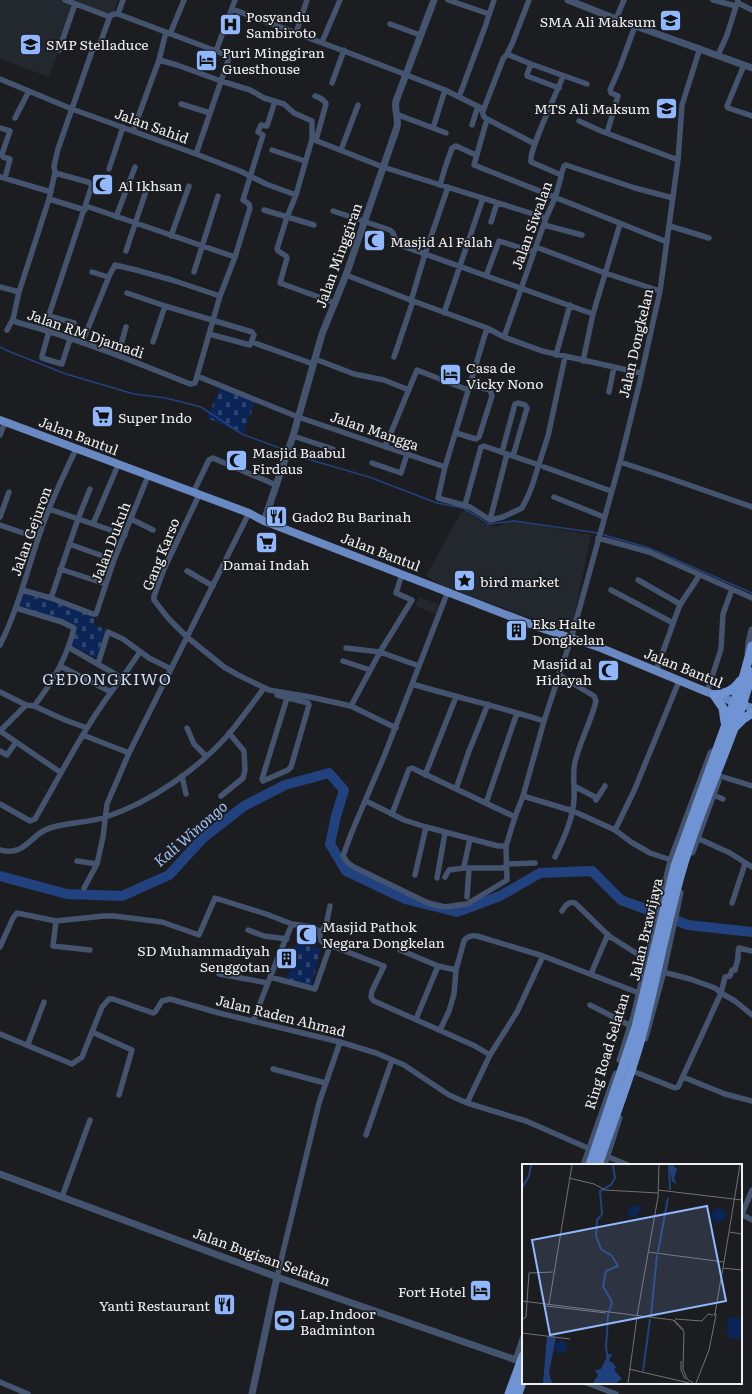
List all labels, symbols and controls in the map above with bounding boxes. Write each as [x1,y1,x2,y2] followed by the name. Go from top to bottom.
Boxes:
[246,6,316,42] place label: Posyandu Sambiroto
[658,8,684,34] school or university icon: SMA Ali Maksum
[218,11,244,37] hospital icon: Posyandu Sambiroto
[540,11,656,31] place label: SMA Ali Maksum
[17,31,43,57] school or university icon: SMP Stelladuce
[46,34,149,54] place label: SMP Stelladuce
[222,42,325,78] place label: Puri Minggiran Guesthouse
[194,47,220,73] hotel icon: Puri Minggiran Guesthouse
[653,95,679,121] school or university icon: MTS Ali Maksum
[534,98,650,118] place label: MTS Ali Maksum
[112,102,192,148] street label: Jalan Sahid
[90,172,116,198] mosque icon: Al Ikhsan
[118,175,182,195] place label: Al Ikhsan
[506,178,556,272] street label: Jalan Siwalan
[310,200,366,310] street label: Jalan Minggiran
[362,228,388,254] mosque icon: Masjid Al Falah
[390,231,493,251] place label: Masjid Al Falah
[613,286,657,400] street label: Jalan Dongkelan
[25,304,147,362] street label: Jalan RM Djamadi
[466,357,543,393] place label: Casa de Vicky Nono
[438,362,464,388] hotel icon: Casa de Vicky Nono
[89,404,115,430] supermarket icon: Super Indo
[328,406,422,455] street label: Jalan Mangga
[118,407,192,427] place label: Super Indo
[36,411,122,459] street label: Jalan Bantul
[252,442,346,478] place label: Masjid Baabul Firdaus
[223,447,249,473] mosque icon: Masjid Baabul Firdaus
[5,484,55,578] street label: Jalan Gejuron
[85,499,135,585] street label: Jalan Dukuh
[264,503,290,529] restaurant icon: Gado2 Bu Barinah
[292,506,411,526] place label: Gado2 Bu Barinah
[136,515,184,593] street label: Gang Karso
[338,527,424,575] street label: Jalan Bantul
[253,529,279,555] supermarket icon: Damai Indah
[223,554,310,574] place label: Damai Indah
[452,568,478,594] place icon: bird market
[480,571,560,591] place label: bird market
[532,613,605,649] place label: Eks Halte Dongkelan
[504,618,530,644] building icon: Eks Halte Dongkelan
[642,642,727,692] street label: Jalan Bantul
[532,653,592,689] place label: Masjid al Hidayah
[595,658,621,684] mosque icon: Masjid al Hidayah
[42,666,172,690] district label: GEDONGKIWO
[148,794,232,872] water label: Kali Winongo
[623,875,667,982] street label: Jalan Brawijaya
[322,916,445,952] place label: Masjid Pathok Negara Dongkelan
[293,921,319,947] mosque icon: Masjid Pathok Negara Dongkelan
[137,940,270,976] place label: SD Muhammadiyah Senggotan
[273,945,299,971] building icon: SD Muhammadiyah Senggotan
[214,989,348,1041] street label: Jalan Raden Ahmad
[579,990,633,1112] street label: Ring Road Selatan
[522,1164,742,1384] inset map
[191,1222,333,1290] street label: Jalan Bugisan Selatan
[468,1278,494,1304] hotel icon: Fort Hotel
[398,1281,466,1301] place label: Fort Hotel
[212,1292,238,1318] restaurant icon: Yanti Restaurant
[99,1295,210,1315] place label: Yanti Restaurant
[300,1303,376,1339] place label: Lap.Indoor Badminton
[271,1308,297,1334] sports icon: Lap.Indoor Badminton

